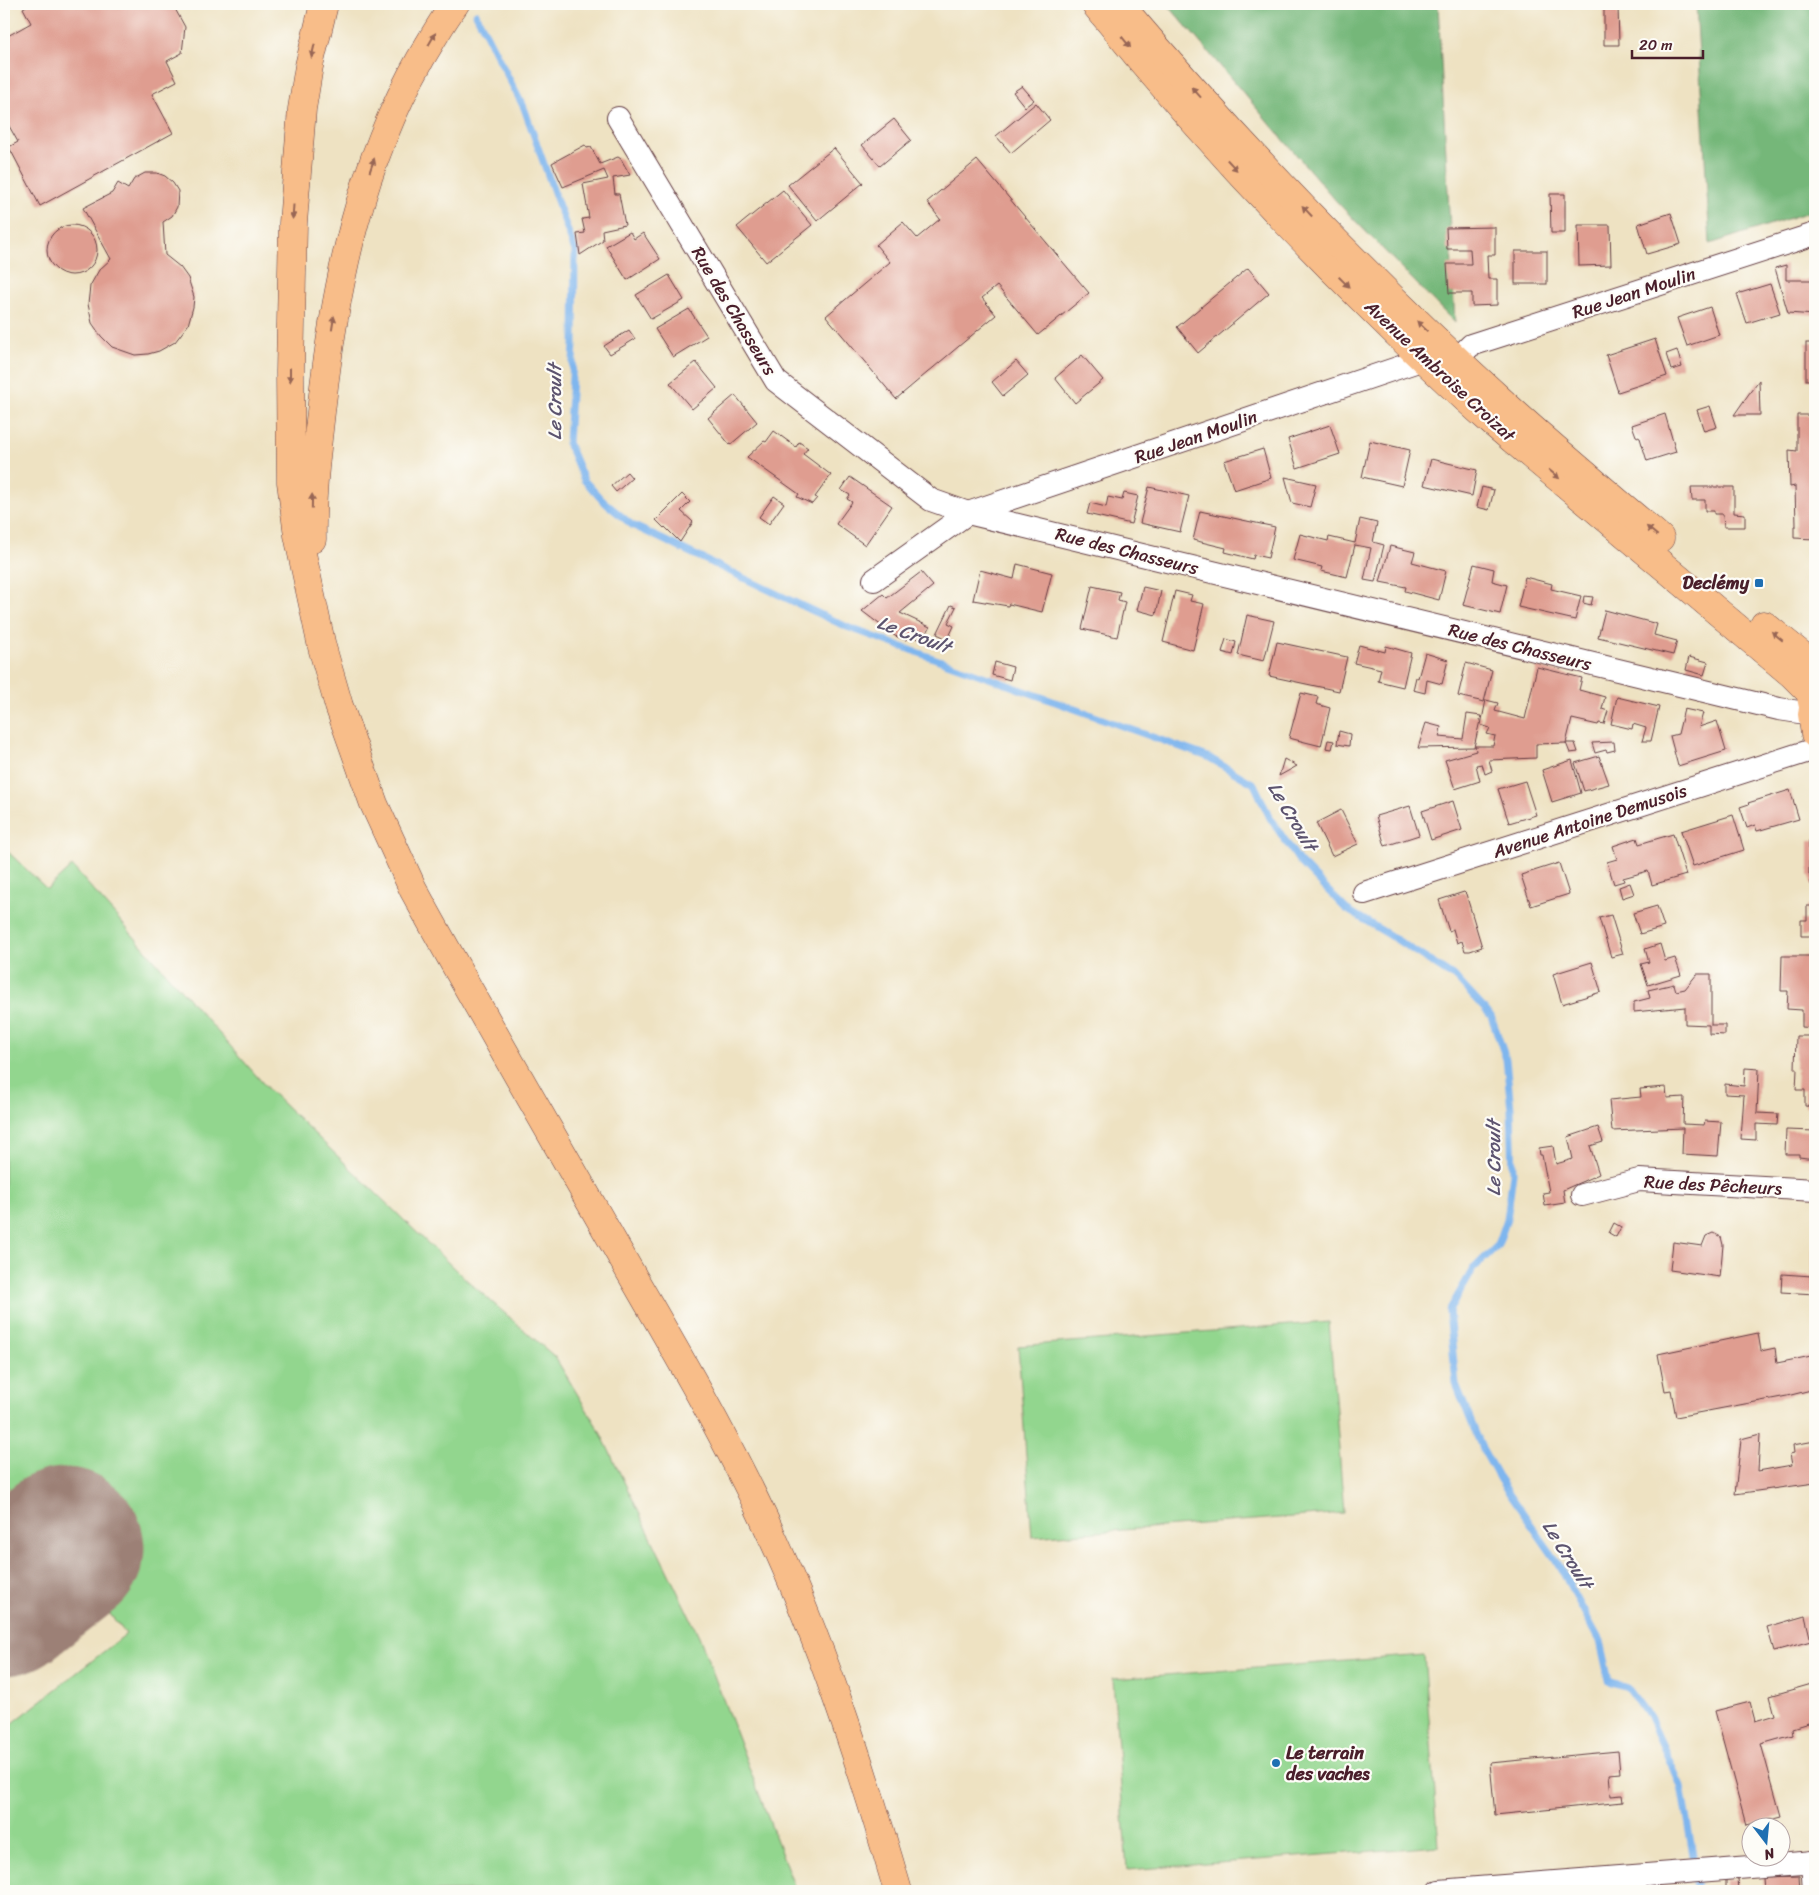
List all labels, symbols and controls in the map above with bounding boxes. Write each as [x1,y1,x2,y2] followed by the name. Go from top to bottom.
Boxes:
[1632,28,1703,60] scale bar
[1639,32,1673,58] text: 20 m
[427,33,436,46] one-way arrow
[1120,35,1131,48] one-way arrow
[309,43,317,59] one-way arrow
[1190,87,1202,99] one-way arrow
[368,157,376,172] one-way arrow
[1226,158,1238,170] one-way arrow
[289,204,297,220] one-way arrow
[1301,206,1313,218] one-way arrow
[683,240,786,383] street label: Rue des Chasseurs
[1568,258,1700,328] street label: Rue Jean Moulin
[1338,276,1350,288] one-way arrow
[1356,291,1524,451] street label: Avenue Ambroise Croizat
[329,314,337,330] one-way arrow
[1417,320,1429,332] one-way arrow
[538,361,571,440] water label: Le Croult
[286,367,294,383] one-way arrow
[1130,401,1262,473] street label: Rue Jean Moulin
[1547,469,1560,480] one-way arrow
[309,493,317,509] one-way arrow
[1052,518,1203,584] street label: Rue des Chasseurs
[1646,526,1659,537] one-way arrow
[1682,567,1750,599] place label: Declémy
[1753,577,1765,589] marker: Declémy
[872,606,958,664] water label: Le Croult
[1445,614,1596,680] street label: Rue des Chasseurs
[1771,631,1783,642] one-way arrow
[1488,774,1692,868] street label: Avenue Antoine Demusois
[1259,775,1328,860] water label: Le Croult
[1477,1117,1510,1196] water label: Le Croult
[1643,1165,1783,1205] street label: Rue des Pêcheurs
[1533,1513,1603,1598] water label: Le Croult
[1286,1737,1370,1790] place label: Le terrain des vaches
[1270,1757,1282,1769] marker: Le terrain des vaches
[1742,1818,1792,1868] north arrow
[1761,1840,1779,1867] text: N

